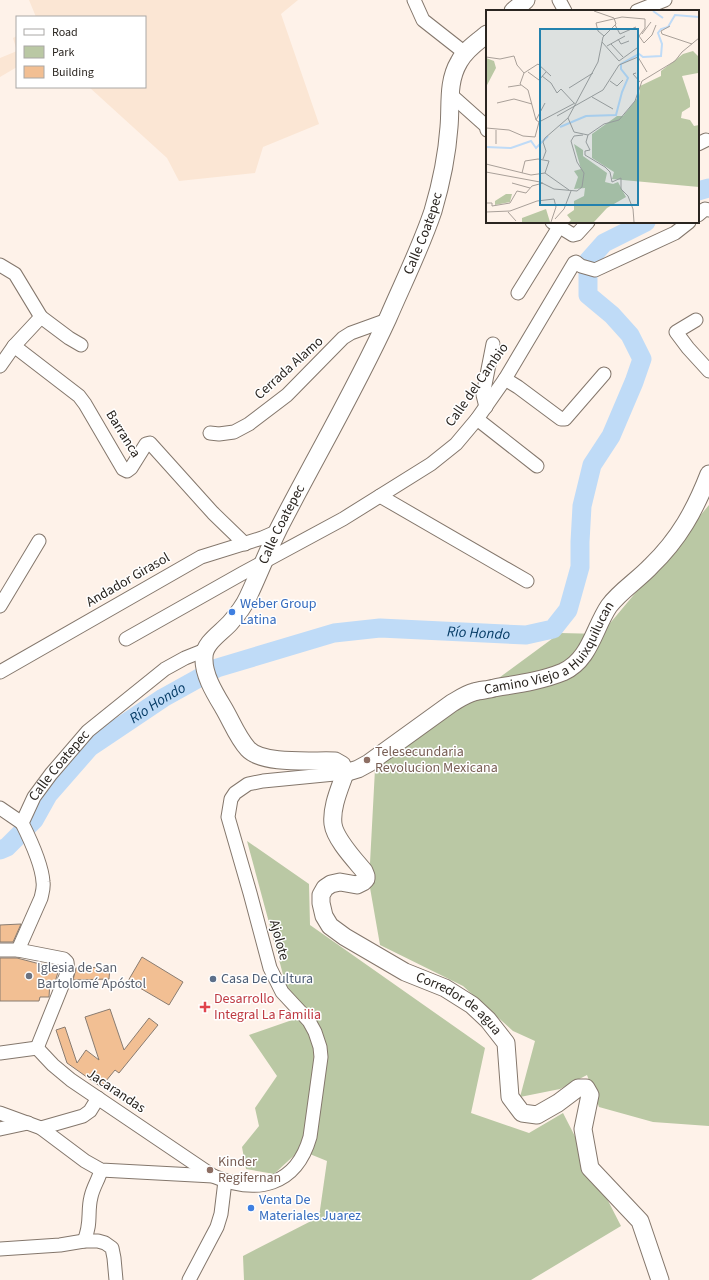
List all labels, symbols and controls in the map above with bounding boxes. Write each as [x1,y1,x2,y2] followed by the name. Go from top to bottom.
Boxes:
[486,10,699,223] inset map
[16,16,146,88] legend
[52,24,78,41] text: Road
[52,44,74,61] text: Park
[52,64,94,81] text: Building
[398,190,448,278] street label: Calle Coatepec
[250,332,328,404] street label: Cerrada Alamo
[441,339,513,431] street label: Calle del Cambio
[101,406,145,462] street label: Barranca
[254,480,310,567] street label: Calle Coatepec
[82,548,174,612] street label: Andador Girasol
[240,594,317,630] place label: Weber Group Latina
[483,597,619,700] street label: Camino Viejo a Huixquilucan
[227,607,237,617] marker: Weber Group Latina
[446,621,511,645] water label: Río Hondo
[125,677,190,728] water label: Río Hondo
[24,725,95,805] street label: Calle Coatepec
[375,742,498,778] place label: Telesecundaria Revolucion Mexicana
[362,755,372,765] marker: Telesecundaria Revolucion Mexicana
[264,918,294,962] street label: Ajolote
[37,958,146,994] place label: Iglesia de San Bartolomé Apóstol
[413,967,506,1040] street label: Corredor de agua
[221,969,313,989] place label: Casa De Cultura
[24,971,34,981] marker: Iglesia de San Bartolomé Apóstol
[208,974,218,984] marker: Casa De Cultura
[214,989,321,1025] place label: Desarrollo Integral La Familia
[199,1001,211,1013] marker: Desarrollo Integral La Familia
[83,1064,149,1118] street label: Jacarandas
[218,1152,281,1188] place label: Kinder Regifernan
[205,1165,215,1175] marker: Kinder Regifernan
[259,1190,361,1226] place label: Venta De Materiales Juarez
[246,1203,256,1213] marker: Venta De Materiales Juarez

